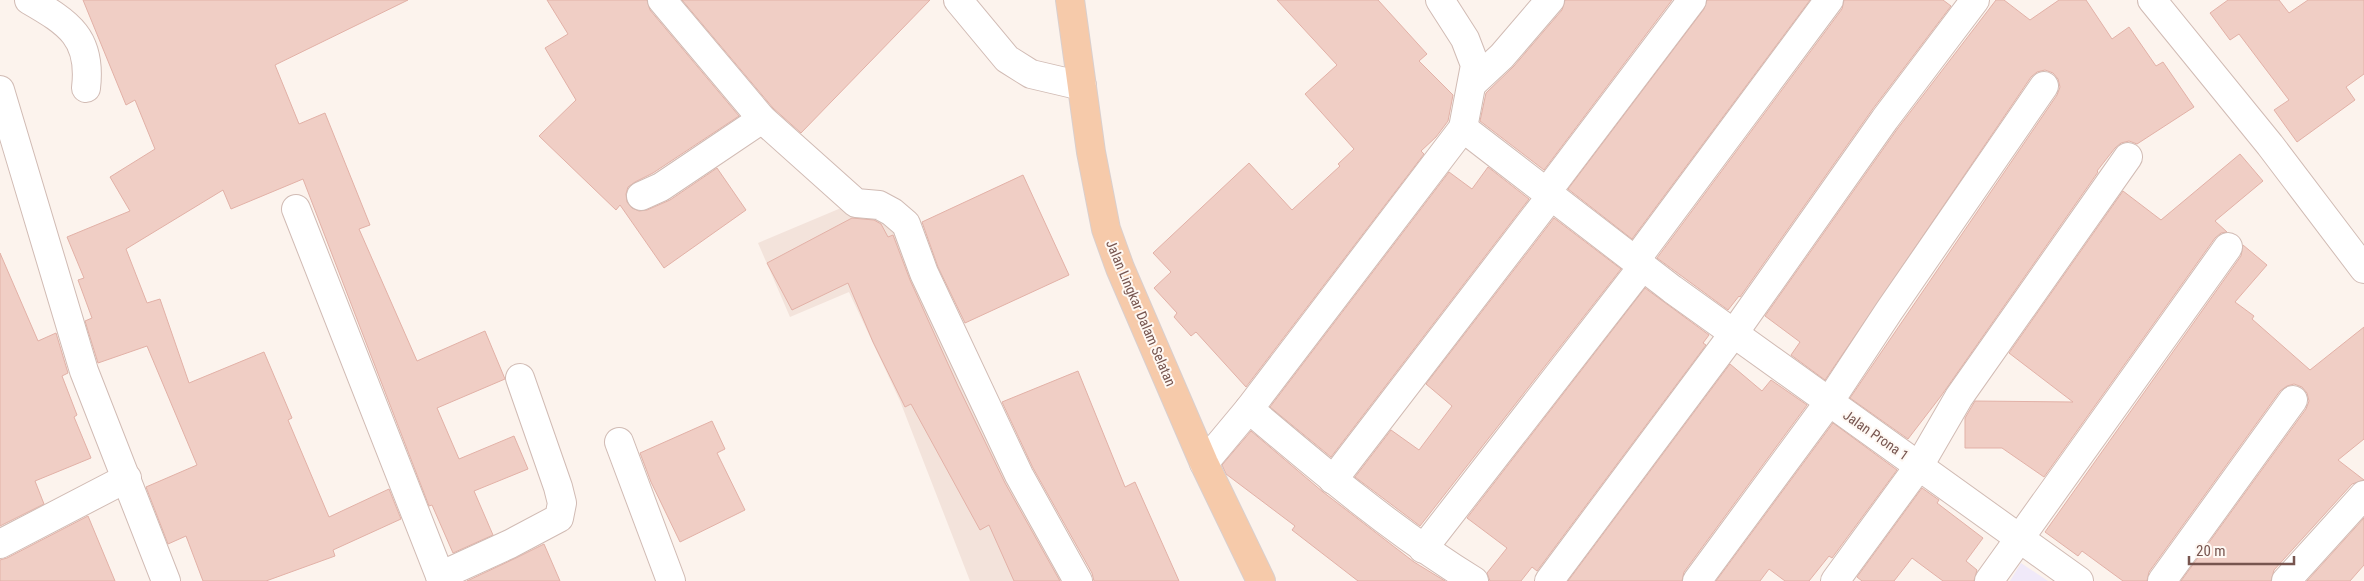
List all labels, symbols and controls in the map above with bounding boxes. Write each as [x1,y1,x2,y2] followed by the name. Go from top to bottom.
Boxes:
[1103,238,1179,388] street label: Jalan Lingkar Dalam Selatan
[1840,407,1912,463] street label: Jalan Prona 1
[2189,534,2294,566] scale bar
[2196,542,2226,560] text: 20 m

